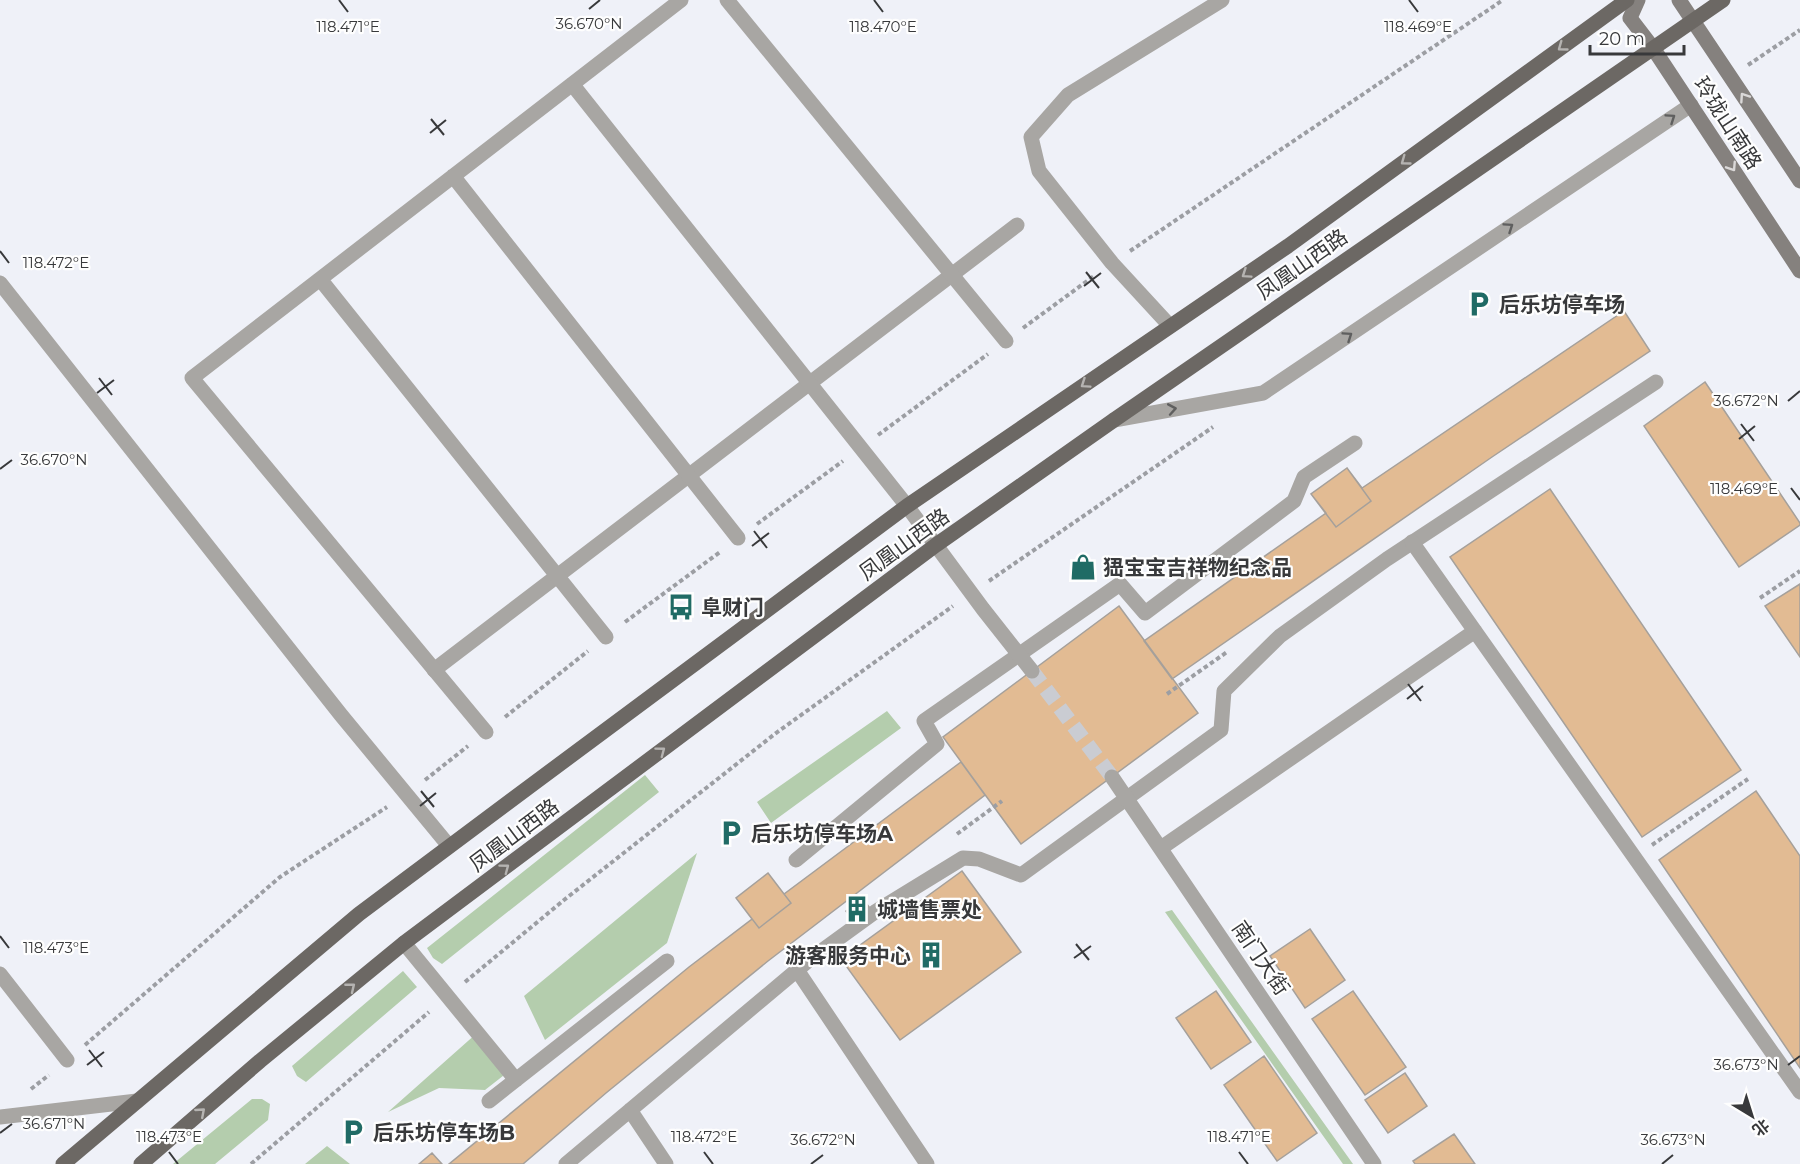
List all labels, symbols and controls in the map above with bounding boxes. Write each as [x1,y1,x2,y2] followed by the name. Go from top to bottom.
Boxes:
[556,14,622,33] text: 36.670°N
[316,17,380,36] text: 118.471°E
[849,17,917,36] text: 118.470°E
[1384,17,1452,36] text: 118.469°E
[1590,18,1684,56] scale bar
[1599,28,1645,50] text: 20 m
[1558,40,1569,51] one-way arrow
[1689,72,1767,174] street label: 玲珑山南路
[1740,93,1752,103] one-way arrow
[1664,114,1675,125] one-way arrow
[1400,154,1411,165] one-way arrow
[1724,161,1736,171] one-way arrow
[1503,223,1514,234] one-way arrow
[1252,224,1352,304] street label: 凤凰山西路
[23,253,89,272] text: 118.472°E
[1242,267,1252,279] one-way arrow
[1464,289,1494,319] parking icon: 后乐坊停车场
[1499,292,1625,317] place label: 后乐坊停车场
[1341,332,1352,343] one-way arrow
[1080,377,1091,388] one-way arrow
[1713,391,1779,410] text: 36.672°N
[1167,404,1176,416] one-way arrow
[21,450,87,469] text: 36.670°N
[1710,479,1778,498] text: 118.469°E
[854,503,954,585] street label: 凤凰山西路
[1068,552,1098,582] shop icon: 峱宝宝吉祥物纪念品
[1103,555,1292,580] place label: 峱宝宝吉祥物纪念品
[666,592,696,622] bus stop icon: 阜财门
[701,595,764,620] place label: 阜财门
[655,748,666,759] one-way arrow
[465,793,563,877] street label: 凤凰山西路
[716,818,746,848] parking icon: 后乐坊停车场A
[751,821,894,846] place label: 后乐坊停车场A
[498,864,509,875] one-way arrow
[842,894,872,924] building icon: 城墙售票处
[877,897,982,922] place label: 城墙售票处
[1227,916,1295,1000] street label: 南门大街
[23,938,89,957] text: 118.473°E
[916,940,946,970] building icon: 游客服务中心
[785,943,911,968] place label: 游客服务中心
[344,983,355,994] one-way arrow
[1713,1055,1779,1074] text: 36.673°N
[1722,1086,1782,1146] north arrow
[194,1108,205,1119] one-way arrow
[23,1114,85,1133] text: 36.671°N
[1749,1115,1773,1140] text: 北
[338,1117,368,1147] parking icon: 后乐坊停车场B
[373,1120,515,1145] place label: 后乐坊停车场B
[136,1127,202,1146] text: 118.473°E
[671,1127,737,1146] text: 118.472°E
[1207,1127,1271,1146] text: 118.471°E
[790,1130,856,1149] text: 36.672°N
[1640,1130,1706,1149] text: 36.673°N

